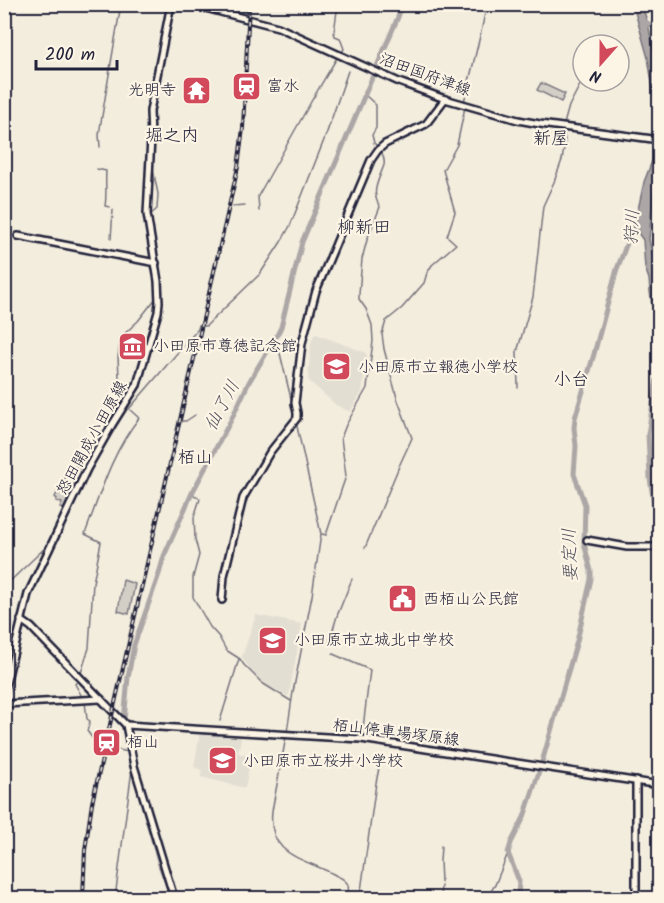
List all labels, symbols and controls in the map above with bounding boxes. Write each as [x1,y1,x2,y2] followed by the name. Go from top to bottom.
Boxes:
[36,33,117,71] scale bar
[571,33,631,93] north arrow
[45,41,95,70] text: 200 m
[376,47,474,103] street label: 沼田国府津線
[587,62,605,89] text: N
[230,70,262,102] station icon: 富水
[181,74,213,106] temple icon: 光明寺
[267,74,299,99] place label: 富水
[128,78,176,103] place label: 光明寺
[145,122,199,151] district label: 堀之内
[533,125,569,154] district label: 新屋
[618,208,648,246] water label: 狩川
[337,214,391,243] district label: 柳新田
[116,330,148,362] museum icon: 小田原市尊徳記念館
[153,334,297,359] place label: 小田原市尊徳記念館
[321,351,353,383] school or university icon: 小田原市立報徳小学校
[358,355,518,380] place label: 小田原市立報徳小学校
[553,366,589,395] district label: 小台
[198,375,248,437] water label: 仙了川
[50,376,134,500] street label: 怒田開成小田原線
[177,444,213,473] district label: 栢山
[556,528,586,582] water label: 要定川
[386,583,418,615] public building icon: 西栢山公民館
[423,587,519,612] place label: 西栢山公民館
[257,624,289,656] school or university icon: 小田原市立城北中学校
[294,628,454,653] place label: 小田原市立城北中学校
[331,713,461,753] street label: 栢山停車場塚原線
[90,726,122,758] station icon: 栢山
[127,730,159,755] place label: 栢山
[206,745,238,777] school or university icon: 小田原市立桜井小学校
[243,749,403,774] place label: 小田原市立桜井小学校

